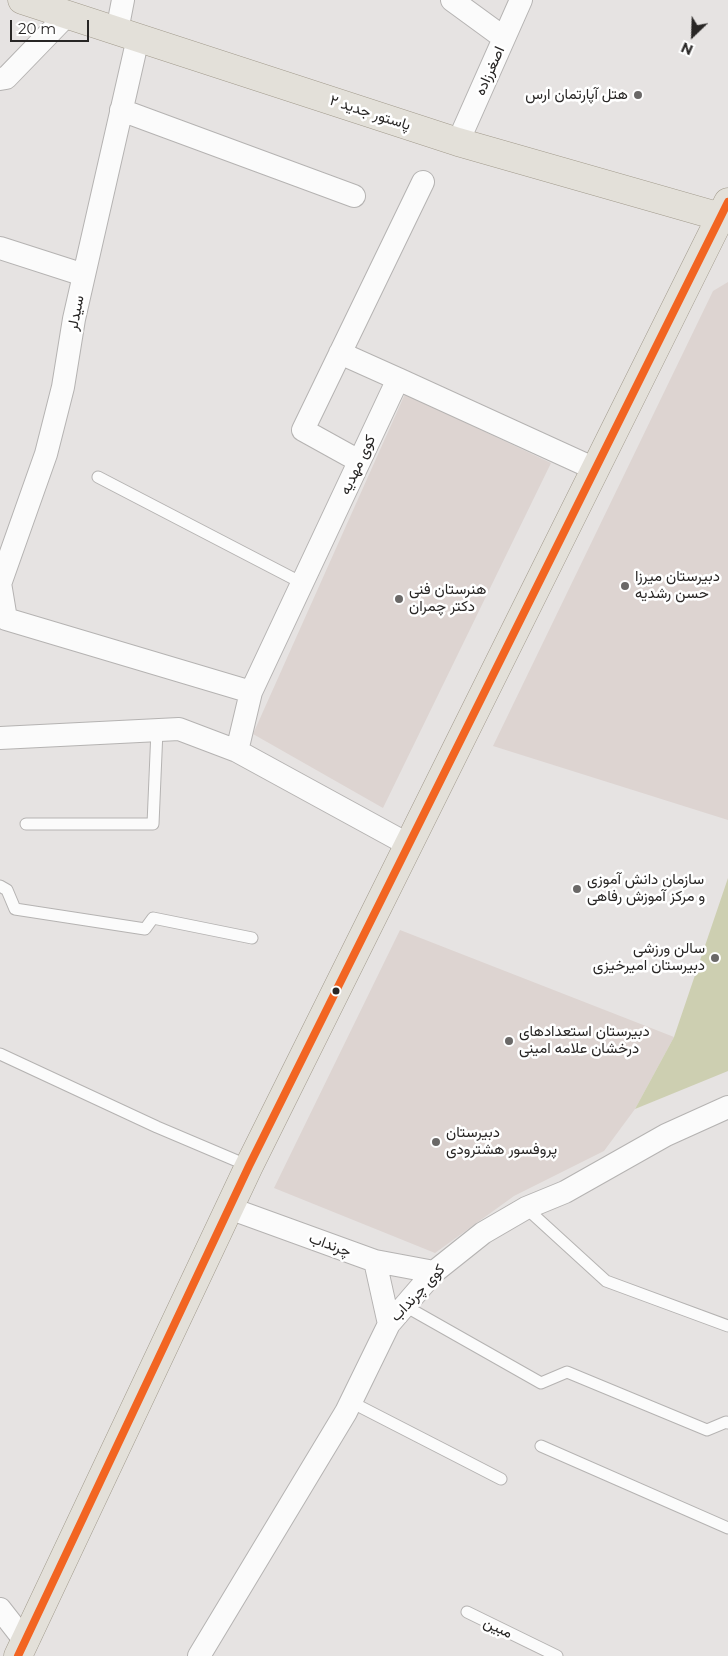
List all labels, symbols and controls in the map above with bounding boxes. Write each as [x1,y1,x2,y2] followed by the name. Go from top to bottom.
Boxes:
[12,10,91,42] scale bar
[668,10,718,60] north arrow
[18,19,56,38] text: 20 m
[678,38,696,59] text: N
[471,44,509,98] street label: اصغرزاده
[525,86,628,104] place label: هتل آپارتمان ارس
[632,89,644,101] marker: هتل آپارتمان ارس
[327,91,413,135] street label: پاستور جدید ۲
[64,294,88,332] street label: سیدلر
[336,432,380,498] street label: کوی ‌‌‌مهدیه
[635,568,720,603] place label: دبیرستان میرزا حسن رشدیه
[619,580,631,592] marker: دبیرستان میرزا حسن رشدیه
[409,581,486,616] place label: هنرستان فنی دکتر چمران
[393,593,405,605] marker: هنرستان فنی دکتر چمران
[587,871,705,906] place label: سازمان دانش آموزی و مرکز آموزش رفاهی
[571,883,583,895] marker: سازمان دانش آموزی و مرکز آموزش رفاهی
[593,940,705,975] place label: سالن ورزشی دبیرستان امیرخیزی
[709,952,721,964] marker: سالن ورزشی دبیرستان امیرخیزی
[331,986,341,996] unlabelled marker
[519,1023,650,1058] place label: دبیرستان استعدادهای درخشان علامه امینی
[503,1035,515,1047] marker: دبیرستان استعدادهای درخشان علامه امینی
[446,1124,557,1159] place label: دبیرستان پروفسور هشترودی
[430,1136,442,1148] marker: دبیرستان پروفسور هشترودی
[306,1229,354,1261] street label: چرنداب
[387,1261,449,1325] street label: کوی چرنداب
[481,1613,515,1643] street label: مبین

